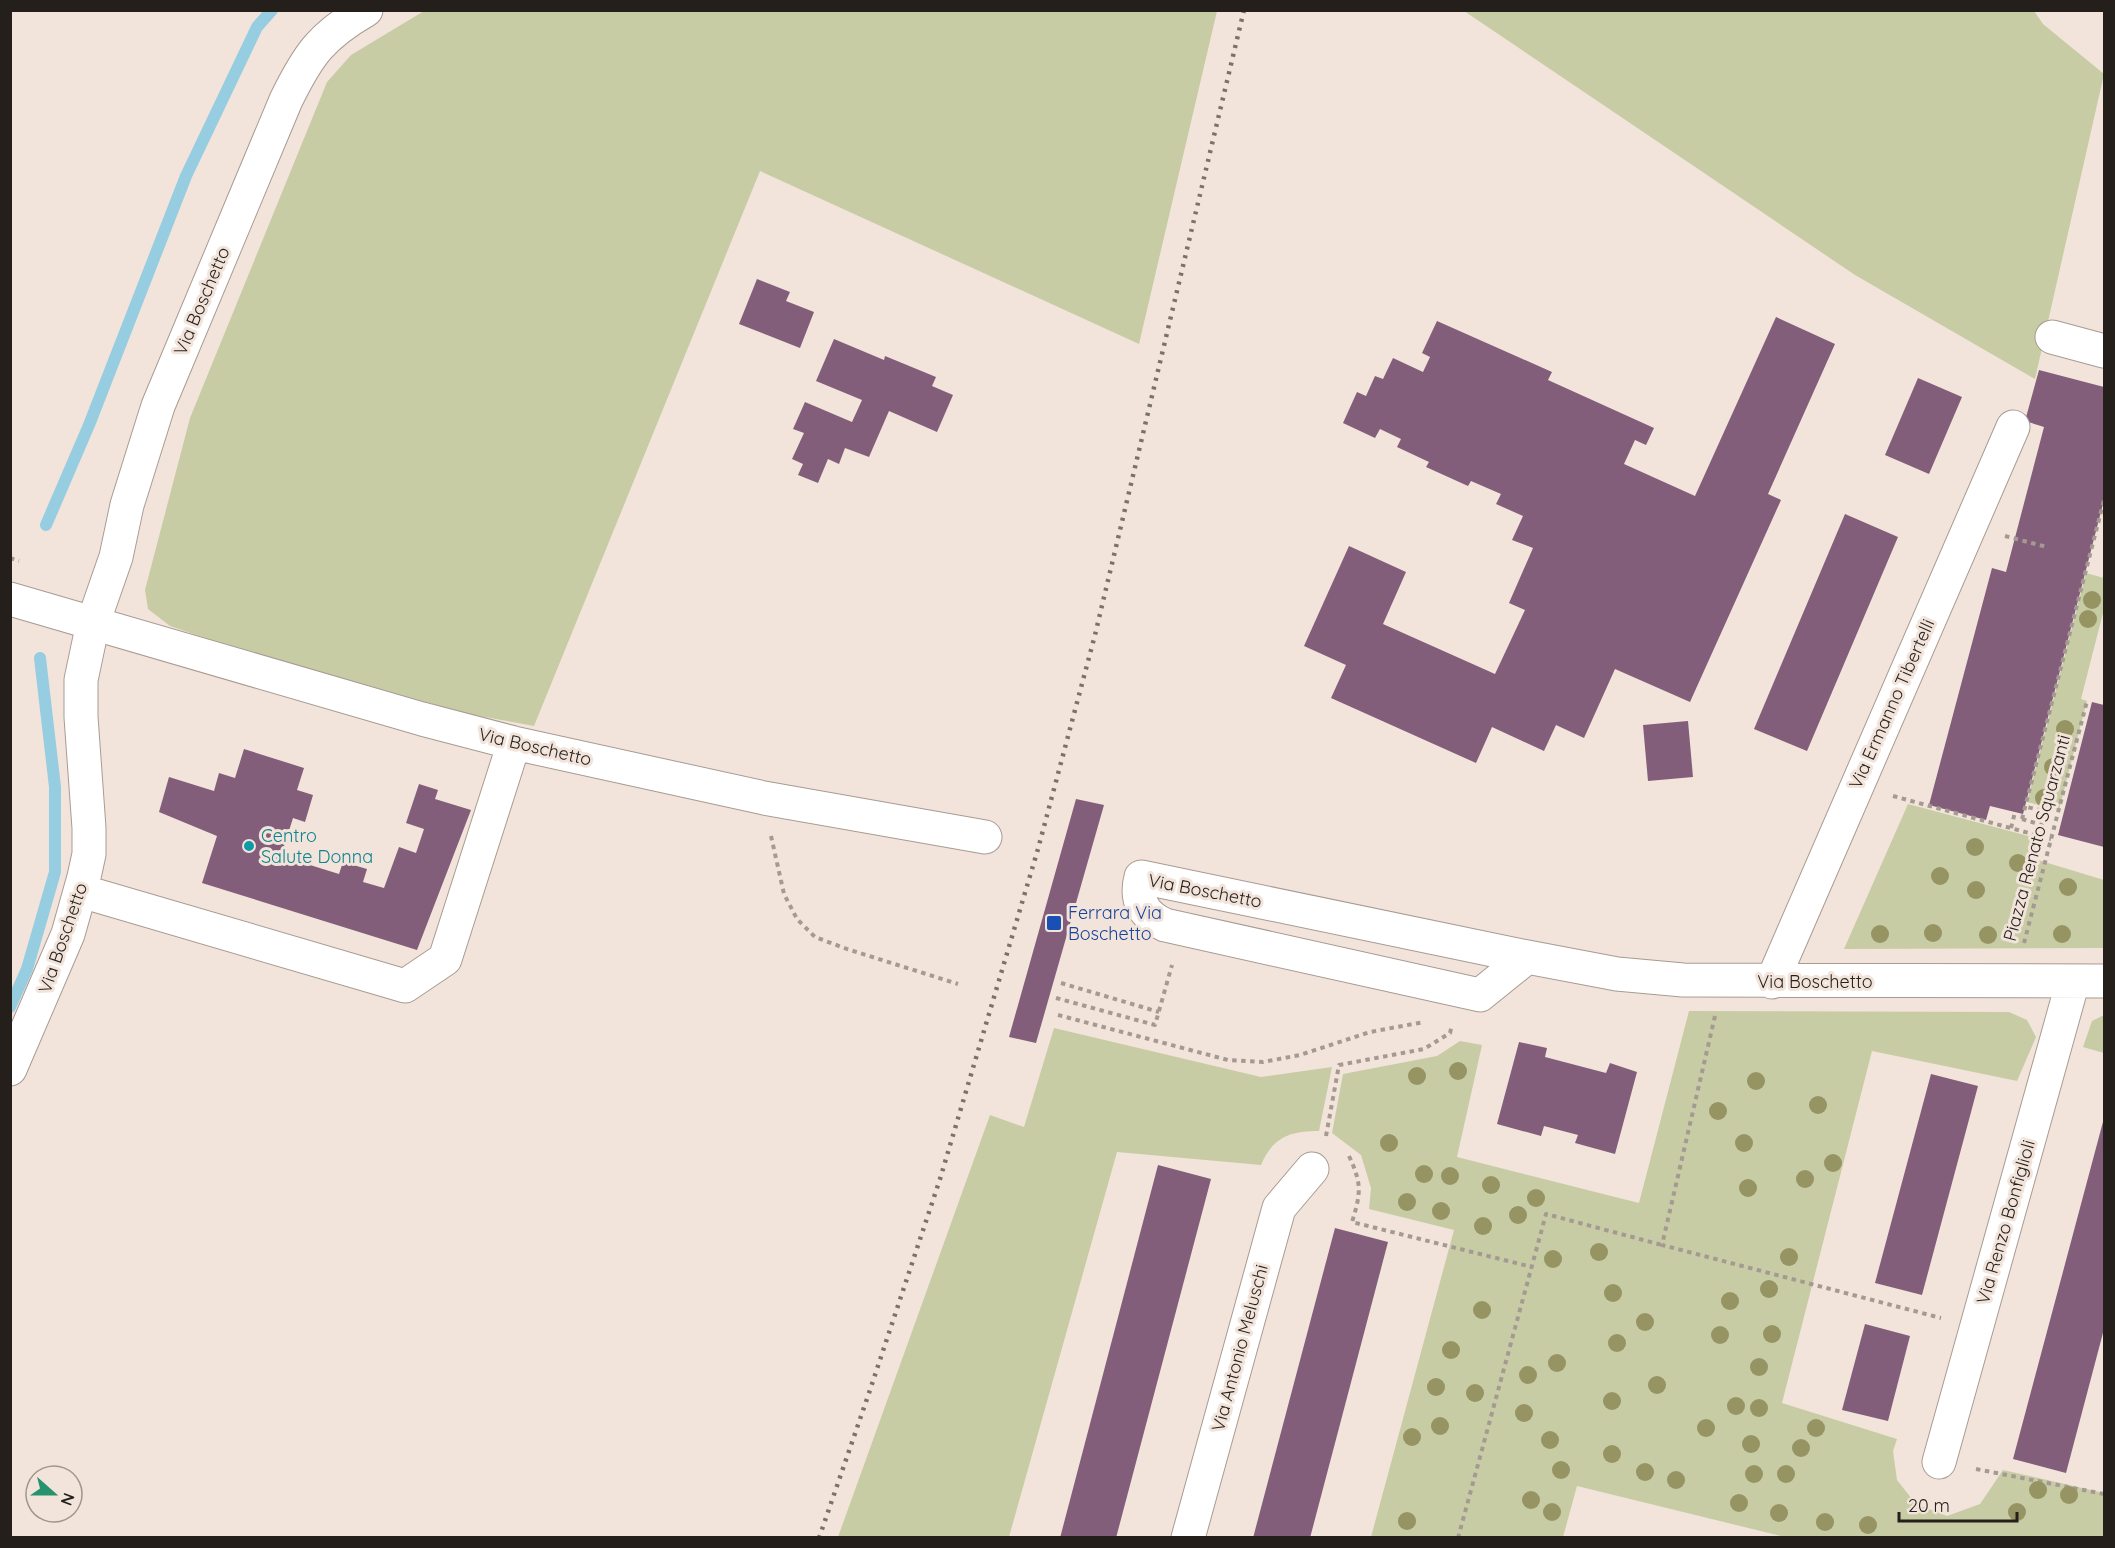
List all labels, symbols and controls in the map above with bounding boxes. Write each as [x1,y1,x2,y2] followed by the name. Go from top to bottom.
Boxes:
[168,243,235,358] street label: Via Boschetto
[1844,615,1939,792] street label: Via Ermanno Tibertelli
[476,722,594,771] street label: Via Boschetto
[1998,732,2075,944] street label: Piazza Renato Squarzanti
[261,824,373,868] place label: Centro Salute Donna
[242,839,256,853] marker: Centro Salute Donna
[1146,868,1264,913] street label: Via Boschetto
[33,880,92,996] street label: Via Boschetto
[1068,901,1162,945] place label: Ferrara Via Boschetto
[1045,914,1063,932] marker: Ferrara Via Boschetto
[1757,970,1873,993] street label: Via Boschetto
[1971,1137,2040,1307] street label: Via Renzo Bonfiglioli
[1206,1262,1273,1434] street label: Via Antonio Meluschi
[24,1464,84,1524] north arrow
[1899,1485,2018,1523] scale bar
[57,1490,79,1508] text: N
[1908,1494,1950,1517] text: 20 m

